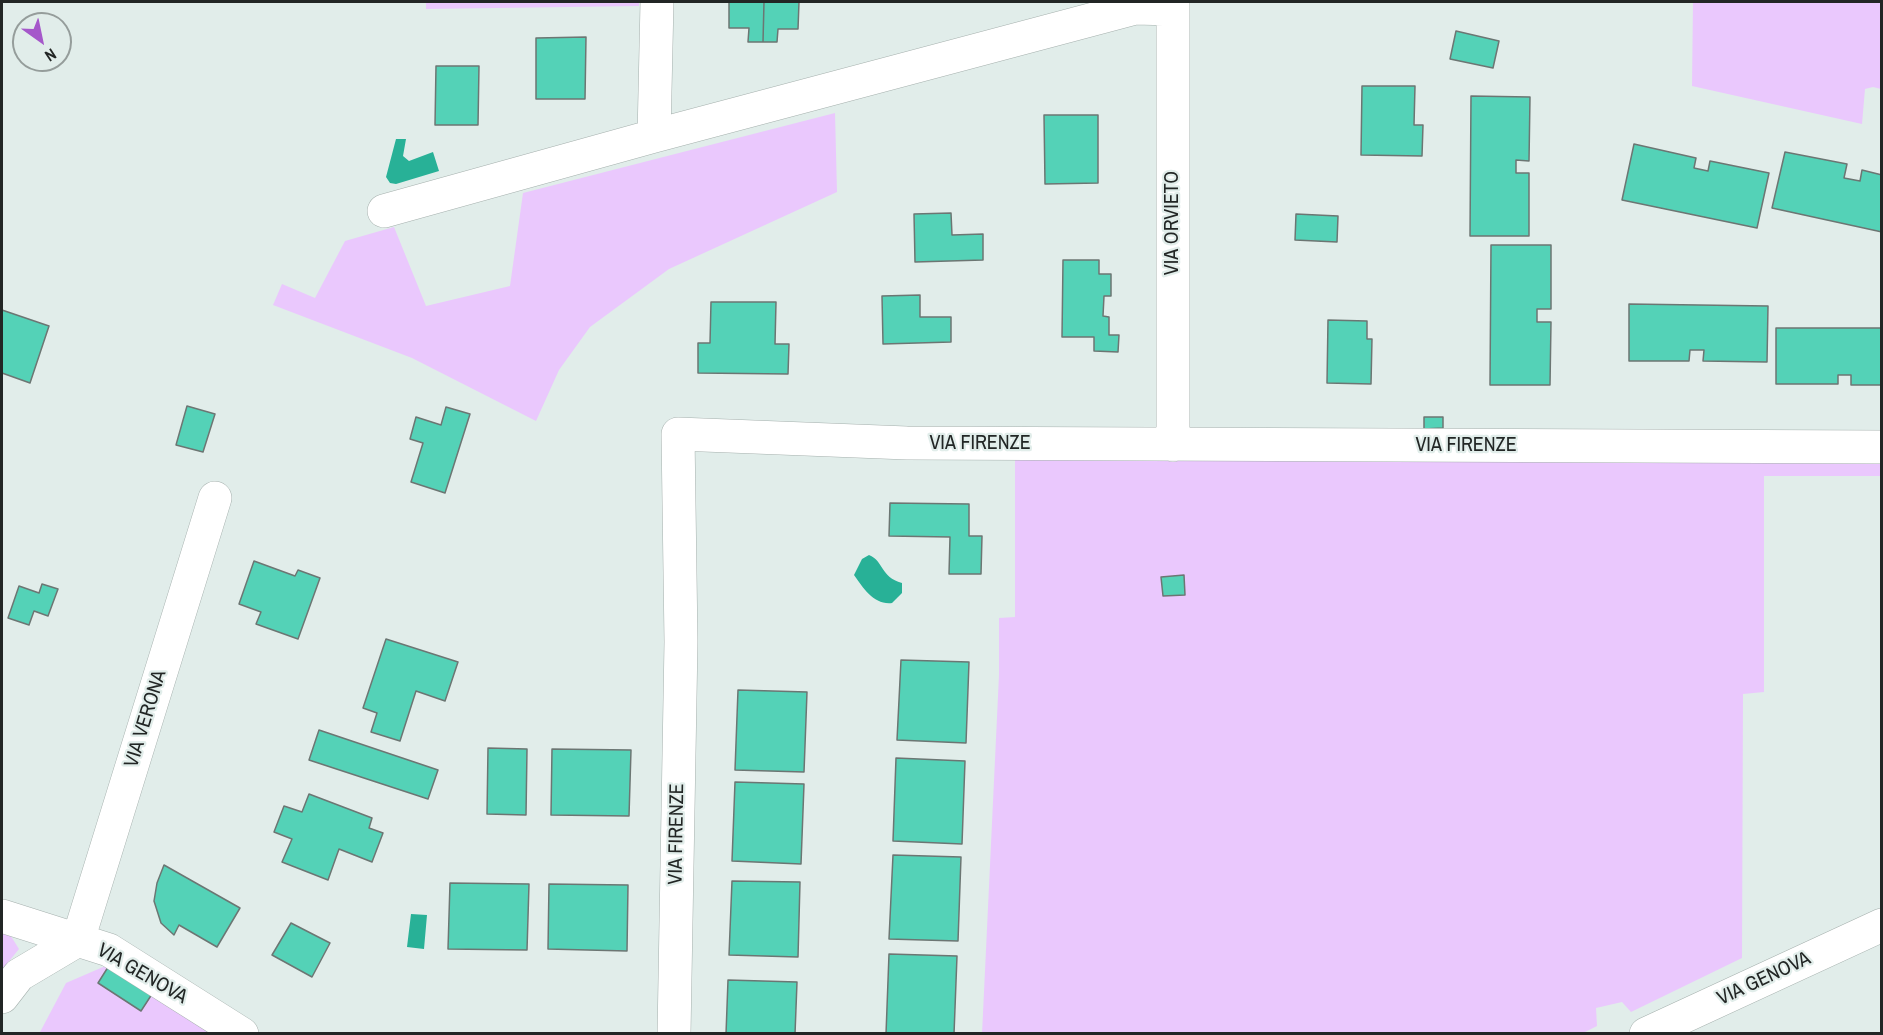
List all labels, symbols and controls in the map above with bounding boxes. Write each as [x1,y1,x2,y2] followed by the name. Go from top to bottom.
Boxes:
[12,12,72,72] north arrow
[41,44,61,67] text: N
[1161,171,1185,275] street label: VIA ORVIETO
[929,432,1031,456] street label: VIA FIRENZE
[1415,434,1517,458] street label: VIA FIRENZE
[120,668,172,770] street label: VIA VERONA
[664,783,690,885] street label: VIA FIRENZE
[93,939,191,1009] street label: VIA GENOVA
[1714,947,1814,1011] street label: VIA GENOVA

